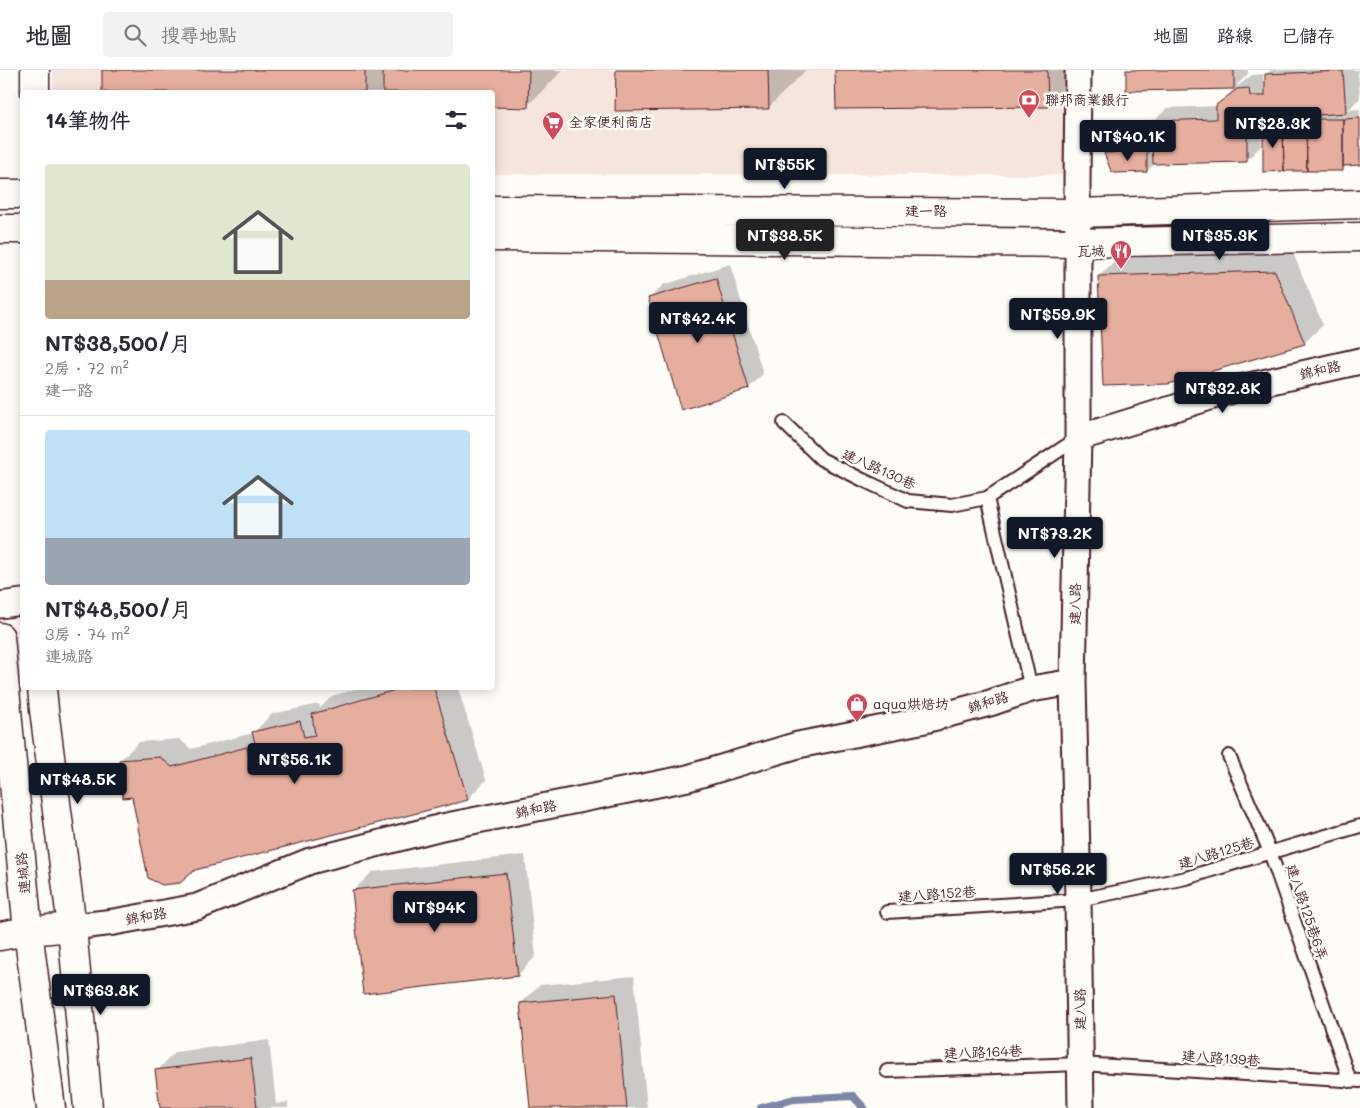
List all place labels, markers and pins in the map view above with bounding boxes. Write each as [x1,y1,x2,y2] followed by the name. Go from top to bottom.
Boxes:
[1017,88,1041,119] bank icon: 聯邦商業銀行
[1045,90,1129,109] place label: 聯邦商業銀行
[1221,106,1325,149] pin: NT$28.3K
[541,110,565,141] supermarket icon: 全家便利商店
[569,112,653,131] place label: 全家便利商店
[1076,119,1180,162] pin: NT$40.1K
[744,148,826,190] pin: NT$55K
[733,218,837,261] pin: NT$38.5K
[1168,218,1272,261] pin: NT$35.3K
[1109,239,1133,270] restaurant icon: 瓦城
[1077,241,1105,260] place label: 瓦城
[1006,298,1110,340] pin: NT$59.9K
[646,302,750,344] pin: NT$42.4K
[1171,372,1275,414] pin: NT$32.8K
[1003,516,1107,559] pin: NT$73.2K
[845,692,869,723] shop icon: aqua烘焙坊
[873,694,949,713] place label: aqua烘焙坊
[243,742,347,785] pin: NT$56.1K
[26,762,130,805] pin: NT$48.5K
[1006,852,1110,895] pin: NT$56.2K
[394,890,476,933] pin: NT$94K
[49,974,153,1016] pin: NT$63.8K

